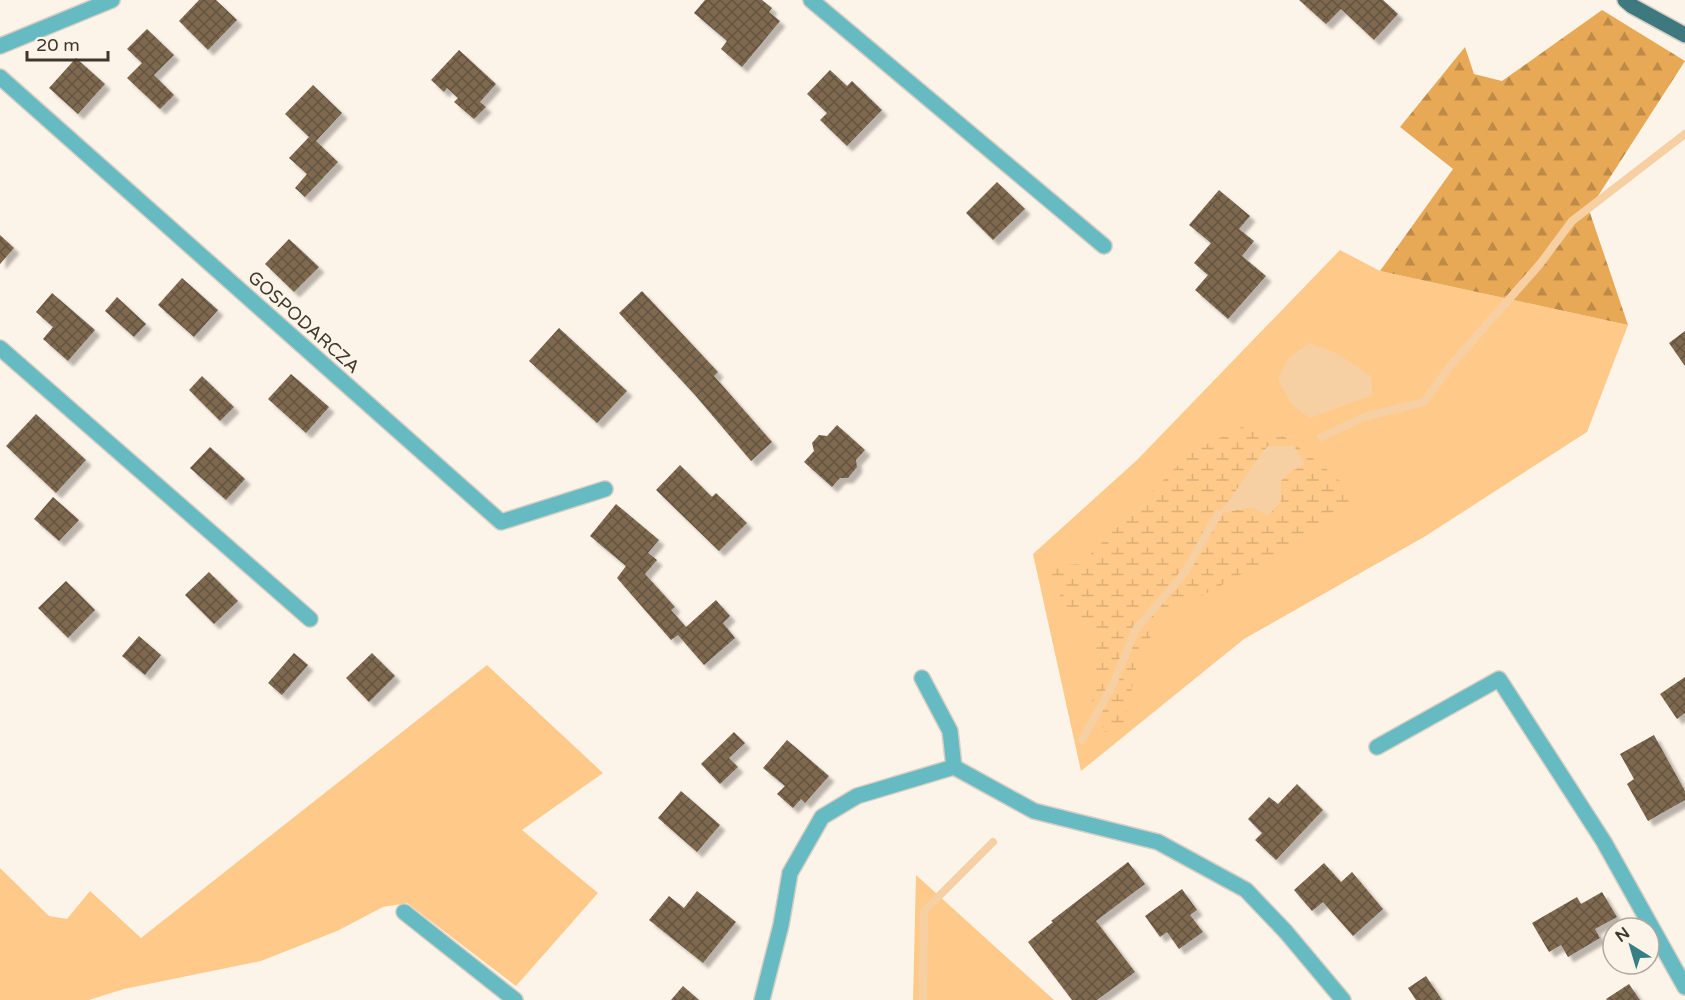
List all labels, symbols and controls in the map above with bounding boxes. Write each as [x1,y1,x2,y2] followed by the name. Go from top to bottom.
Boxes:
[27,24,108,62] scale bar
[36,34,80,56] text: 20 m
[244,266,364,378] street label: GOSPODARCZA
[1601,916,1661,976] north arrow
[1611,923,1634,947] text: N

